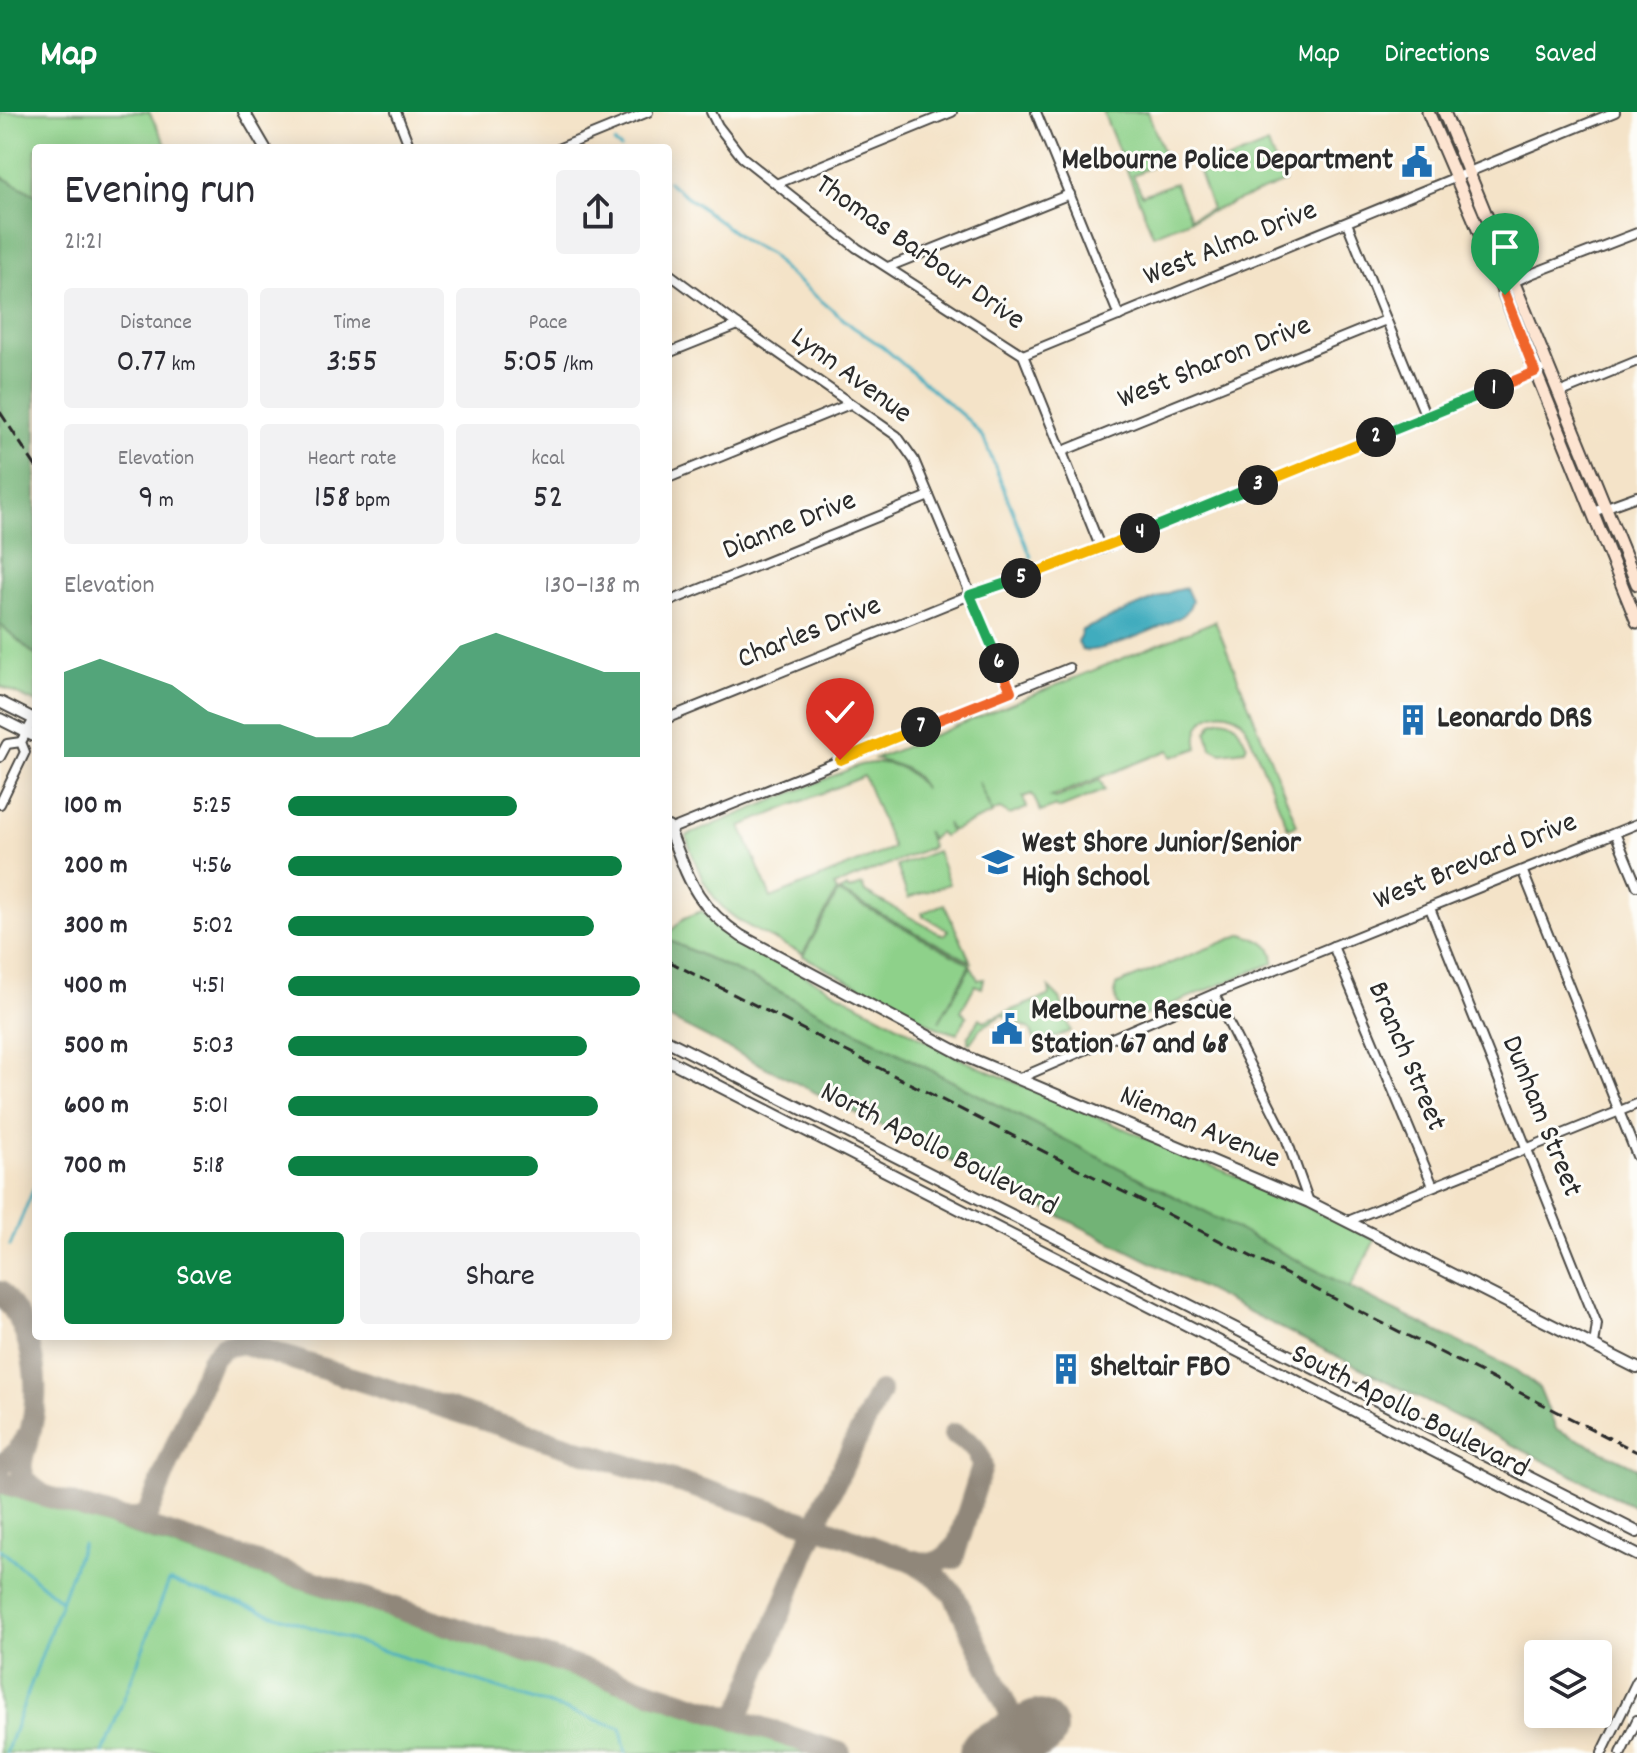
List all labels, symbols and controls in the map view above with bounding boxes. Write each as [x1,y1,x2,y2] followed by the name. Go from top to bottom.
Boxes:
[40,29,98,84] text: Map
[1298,36,1340,76] text: Map
[1384,36,1490,76] text: Directions
[1534,36,1597,76] text: Saved
[1062,141,1393,184] place label: Melbourne Police Department
[1400,145,1434,179] public building icon: Melbourne Police Department
[64,162,255,225] text: Evening run
[805,165,1033,343] street label: Thomas Barbour Drive
[556,170,640,254] button: share
[1138,191,1324,299] street label: West Alma Drive
[1471,213,1539,295] pin
[64,224,102,261] text: 21:21
[1483,225,1527,269] icon: arrive
[1112,306,1318,422] street label: West Sharon Drive
[120,308,192,339] text: Distance
[333,308,371,339] text: Time
[529,308,567,339] text: Pace
[780,318,920,436] street label: Lynn Avenue
[116,339,167,388] text: 0.77
[326,339,378,388] text: 3:55
[502,339,558,388] text: 5:05
[167,350,196,381] text: km
[558,350,594,381] text: /km
[1474,369,1514,409] pin: 1
[1492,373,1496,404] text: 1
[1356,417,1396,457] pin: 2
[1371,421,1381,452] text: 2
[118,444,194,475] text: Elevation
[308,444,396,475] text: Heart rate
[531,444,565,475] text: kcal
[1238,465,1278,505] pin: 3
[1253,469,1263,500] text: 3
[138,475,154,524] text: 9
[314,475,351,524] text: 158
[533,475,563,524] text: 52
[717,481,863,573] street label: Dianne Drive
[154,486,174,517] text: m
[351,486,390,517] text: bpm
[1120,513,1160,553] pin: 4
[1135,517,1145,548] text: 4
[1001,558,1041,598] pin: 5
[1016,562,1026,593] text: 5
[64,568,154,605] text: Elevation
[544,568,640,605] text: 130–138 m
[732,586,888,682] street label: Charles Drive
[979,643,1019,683] pin: 6
[994,647,1004,678] text: 6
[806,678,874,760] pin
[818,690,862,734] icon: check
[1437,699,1593,742] place label: Leonardo DRS
[1396,703,1430,737] building icon: Leonardo DRS
[901,707,941,747] pin: 7
[917,711,925,742] text: 7
[64,788,122,825] text: 100 m
[192,788,232,825] text: 5:25
[1368,803,1584,923] street label: West Brevard Drive
[1022,824,1302,901] place label: West Shore Junior/Senior High School
[981,845,1015,879] school or university icon: West Shore Junior/Senior High School
[64,848,128,885] text: 200 m
[192,848,232,885] text: 4:56
[64,908,128,945] text: 300 m
[192,908,234,945] text: 5:02
[64,968,127,1005] text: 400 m
[192,968,225,1005] text: 4:51
[1354,975,1456,1139] street label: Branch Street
[1031,991,1232,1068] place label: Melbourne Rescue Station 67 and 68
[990,1012,1024,1046] public building icon: Melbourne Rescue Station 67 and 68
[64,1028,128,1065] text: 500 m
[192,1028,234,1065] text: 5:03
[1488,1030,1592,1204] street label: Dunham Street
[812,1072,1064,1230] street label: North Apollo Boulevard
[1112,1076,1286,1182] street label: Nieman Avenue
[64,1088,129,1125] text: 600 m
[192,1088,228,1125] text: 5:01
[64,1148,126,1185] text: 700 m
[192,1148,224,1185] text: 5:18
[64,1232,344,1324] button: Save
[360,1232,640,1324] button: Share
[1283,1334,1535,1492] street label: South Apollo Boulevard
[1090,1348,1231,1391] place label: Sheltair FBO
[1049,1352,1083,1386] building icon: Sheltair FBO
[1524,1640,1612,1728] map controls
[1524,1640,1612,1728] button: layers

